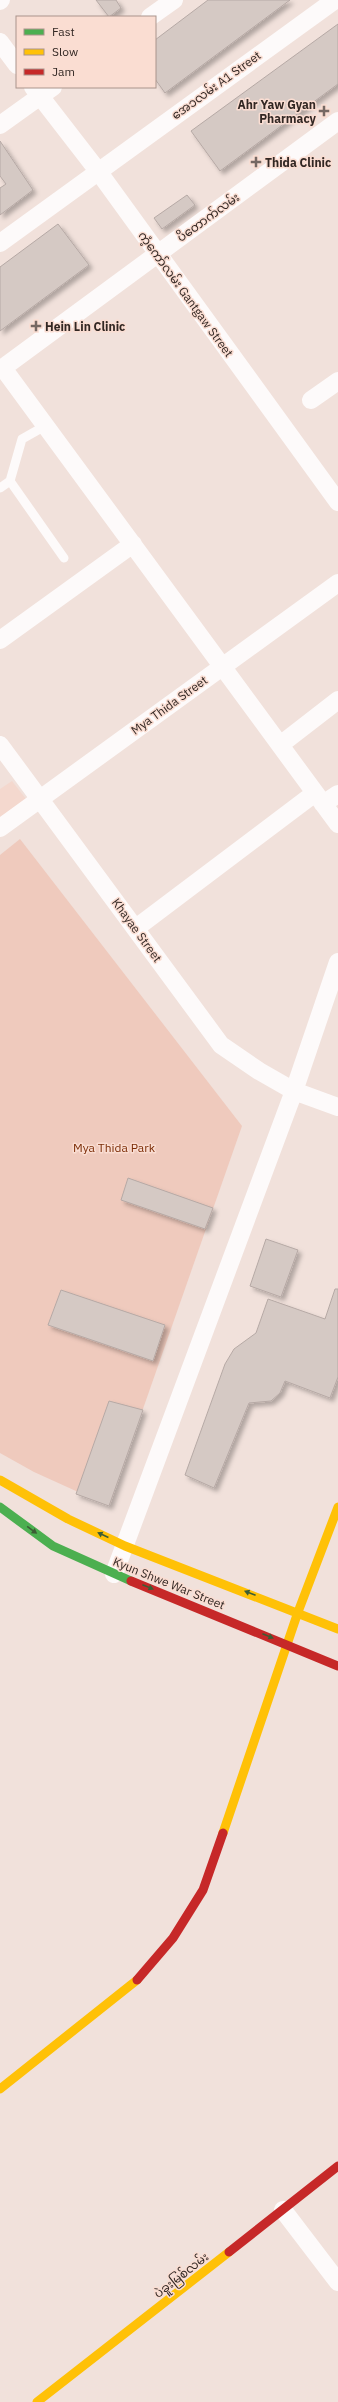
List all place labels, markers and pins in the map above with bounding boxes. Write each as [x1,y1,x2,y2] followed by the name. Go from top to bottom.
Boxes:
[237,97,317,126] place label: Ahr Yaw Gyan Pharmacy
[319,106,329,116] marker: Ahr Yaw Gyan Pharmacy
[265,155,331,170] place label: Thida Clinic
[250,156,262,168] marker: Thida Clinic
[45,319,125,334] place label: Hein Lin Clinic
[30,320,42,332] marker: Hein Lin Clinic

